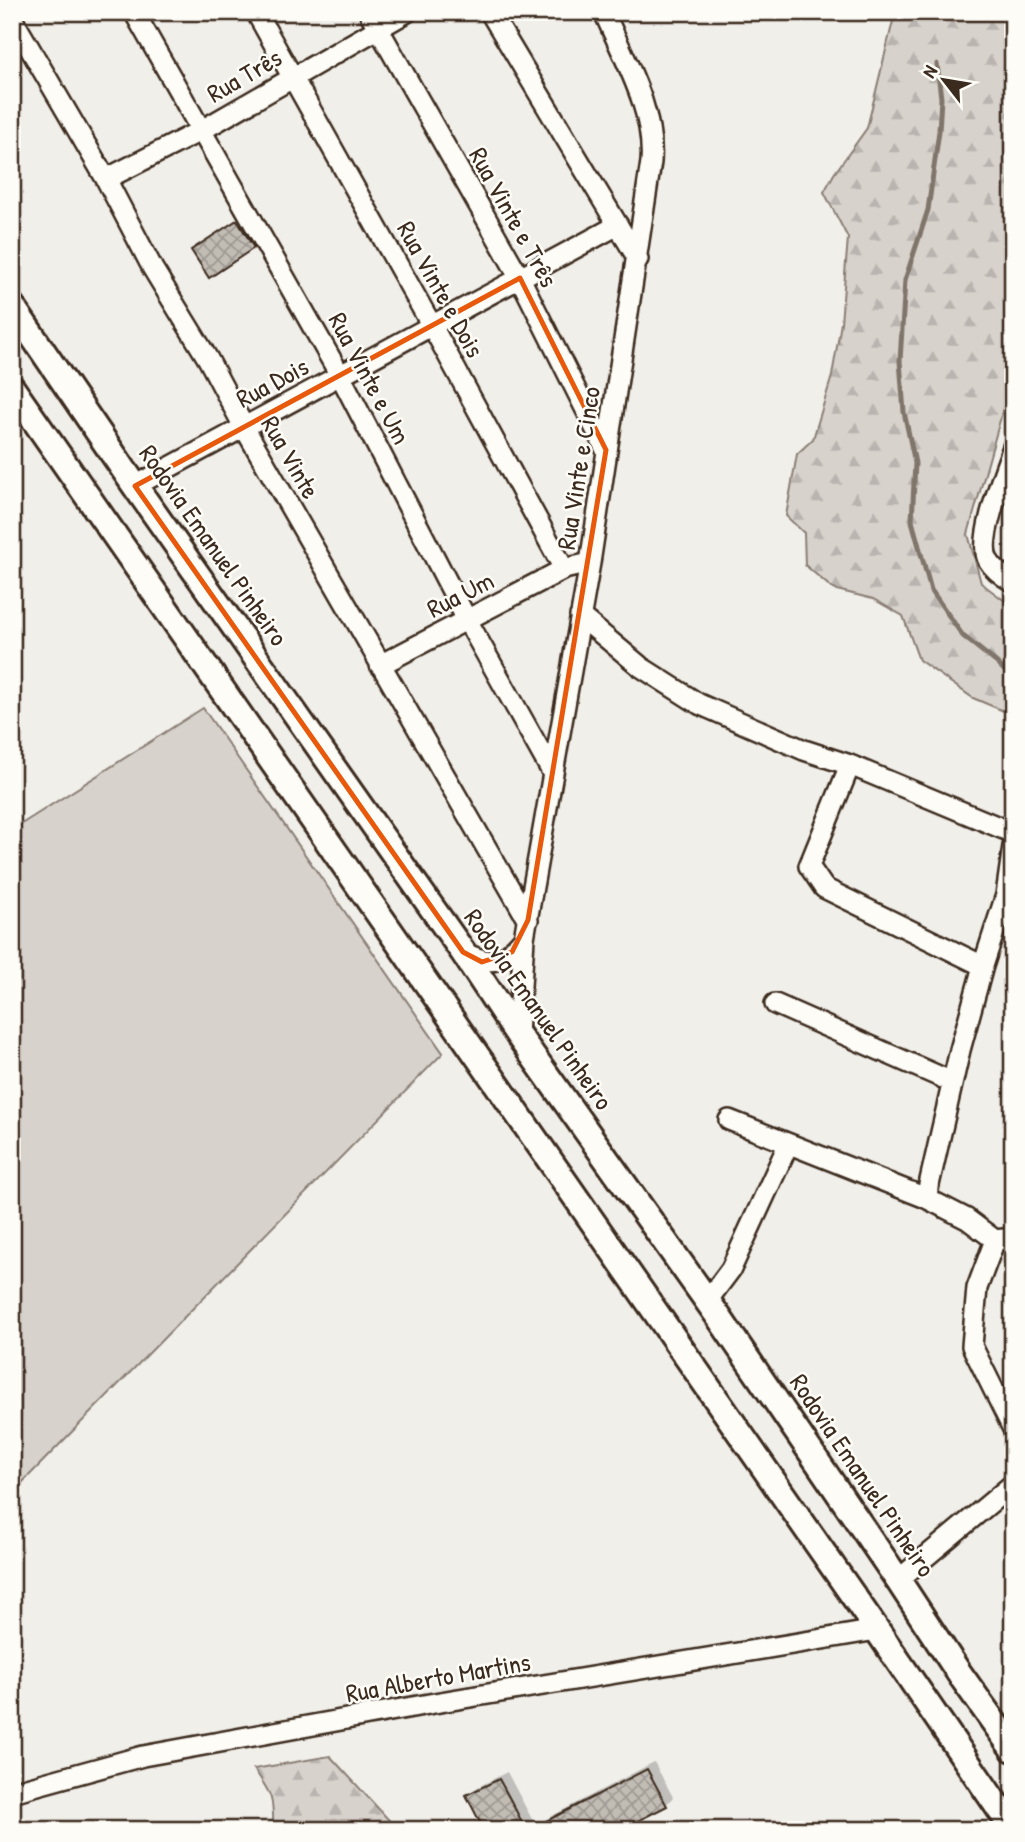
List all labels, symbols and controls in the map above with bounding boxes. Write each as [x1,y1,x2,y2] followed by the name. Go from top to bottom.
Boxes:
[200,40,288,110] street label: Rua Três
[909,46,979,116] north arrow
[916,60,943,82] text: N
[461,141,567,293] street label: Rua Vinte e Três
[389,215,493,363] street label: Rua Vinte e Dois
[321,306,419,450] street label: Rua Vinte e Um
[230,348,314,416] street label: Rua Dois
[548,384,608,552] street label: Rua Vinte e Cinco
[253,409,329,505] street label: Rua Vinte
[131,438,297,652] street label: Rodovia Emanuel Pinheiro
[421,562,499,626] street label: Rua Um
[456,902,622,1116] street label: Rodovia Emanuel Pinheiro
[782,1367,944,1583] street label: Rodovia Emanuel Pinheiro
[343,1644,533,1710] street label: Rua Alberto Martins

